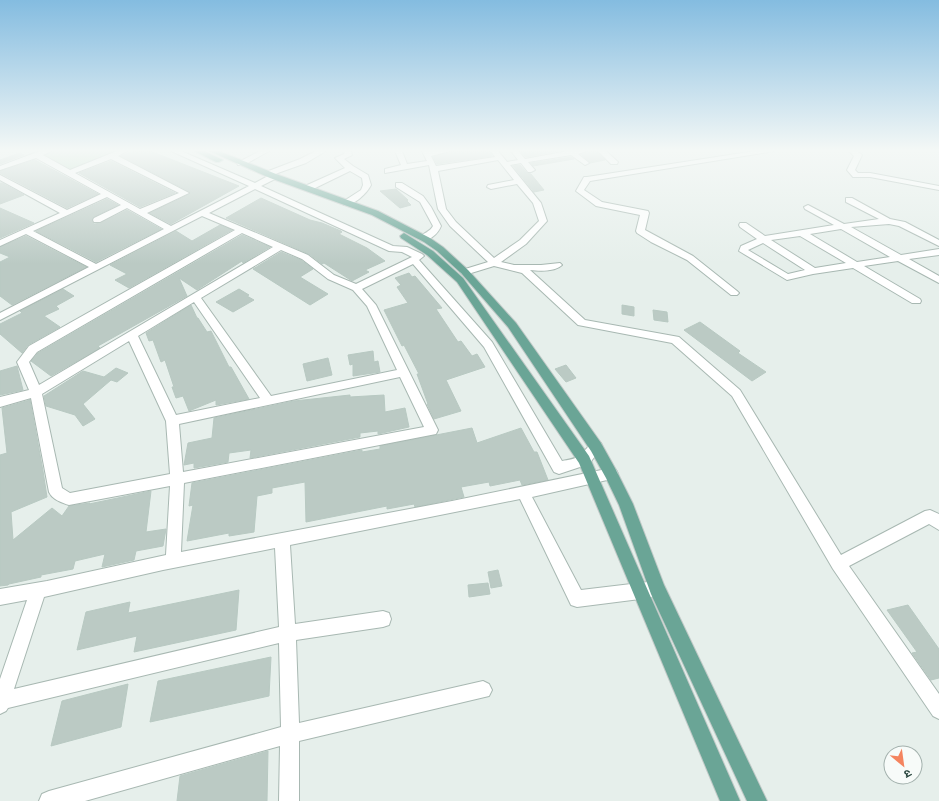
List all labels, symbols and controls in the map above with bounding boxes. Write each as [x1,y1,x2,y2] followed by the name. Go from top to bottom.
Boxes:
[883,745,923,785] north arrow
[901,766,914,781] text: उ

